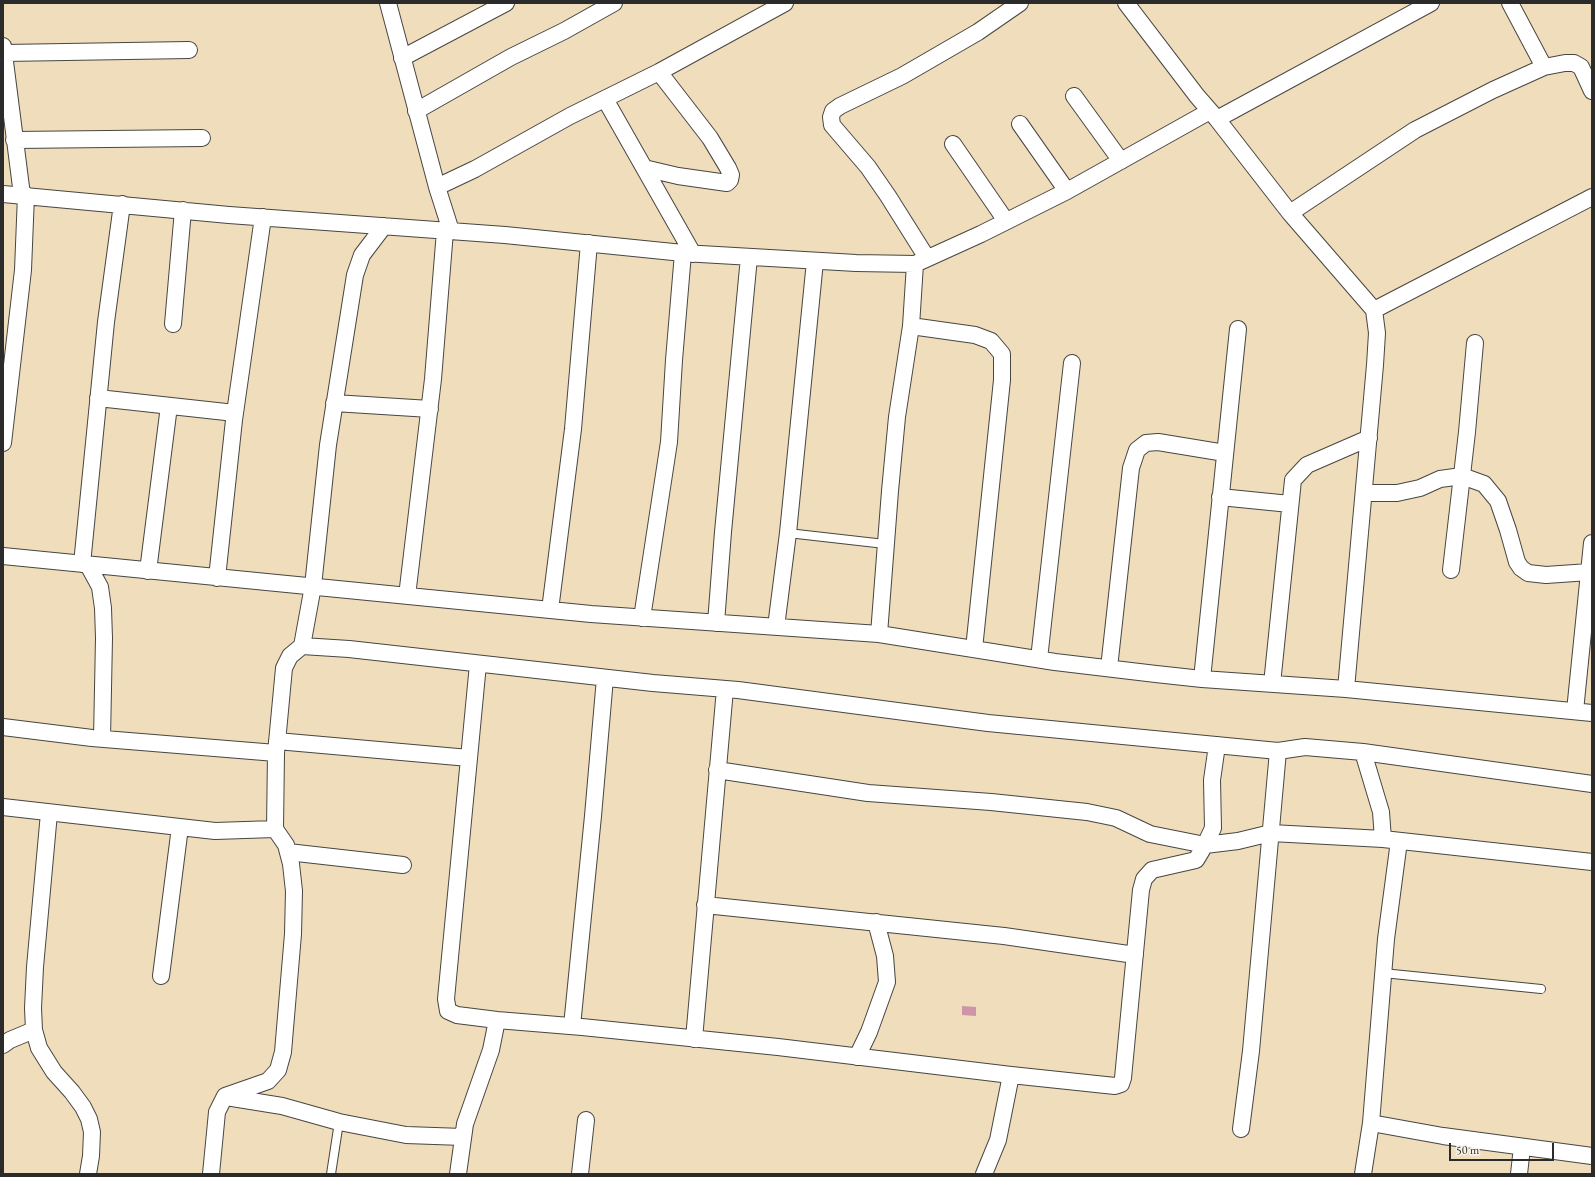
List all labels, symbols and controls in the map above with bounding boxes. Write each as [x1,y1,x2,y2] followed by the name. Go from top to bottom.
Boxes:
[1451,1135,1556,1161] scale bar
[1456,1142,1479,1158] text: 50 m

